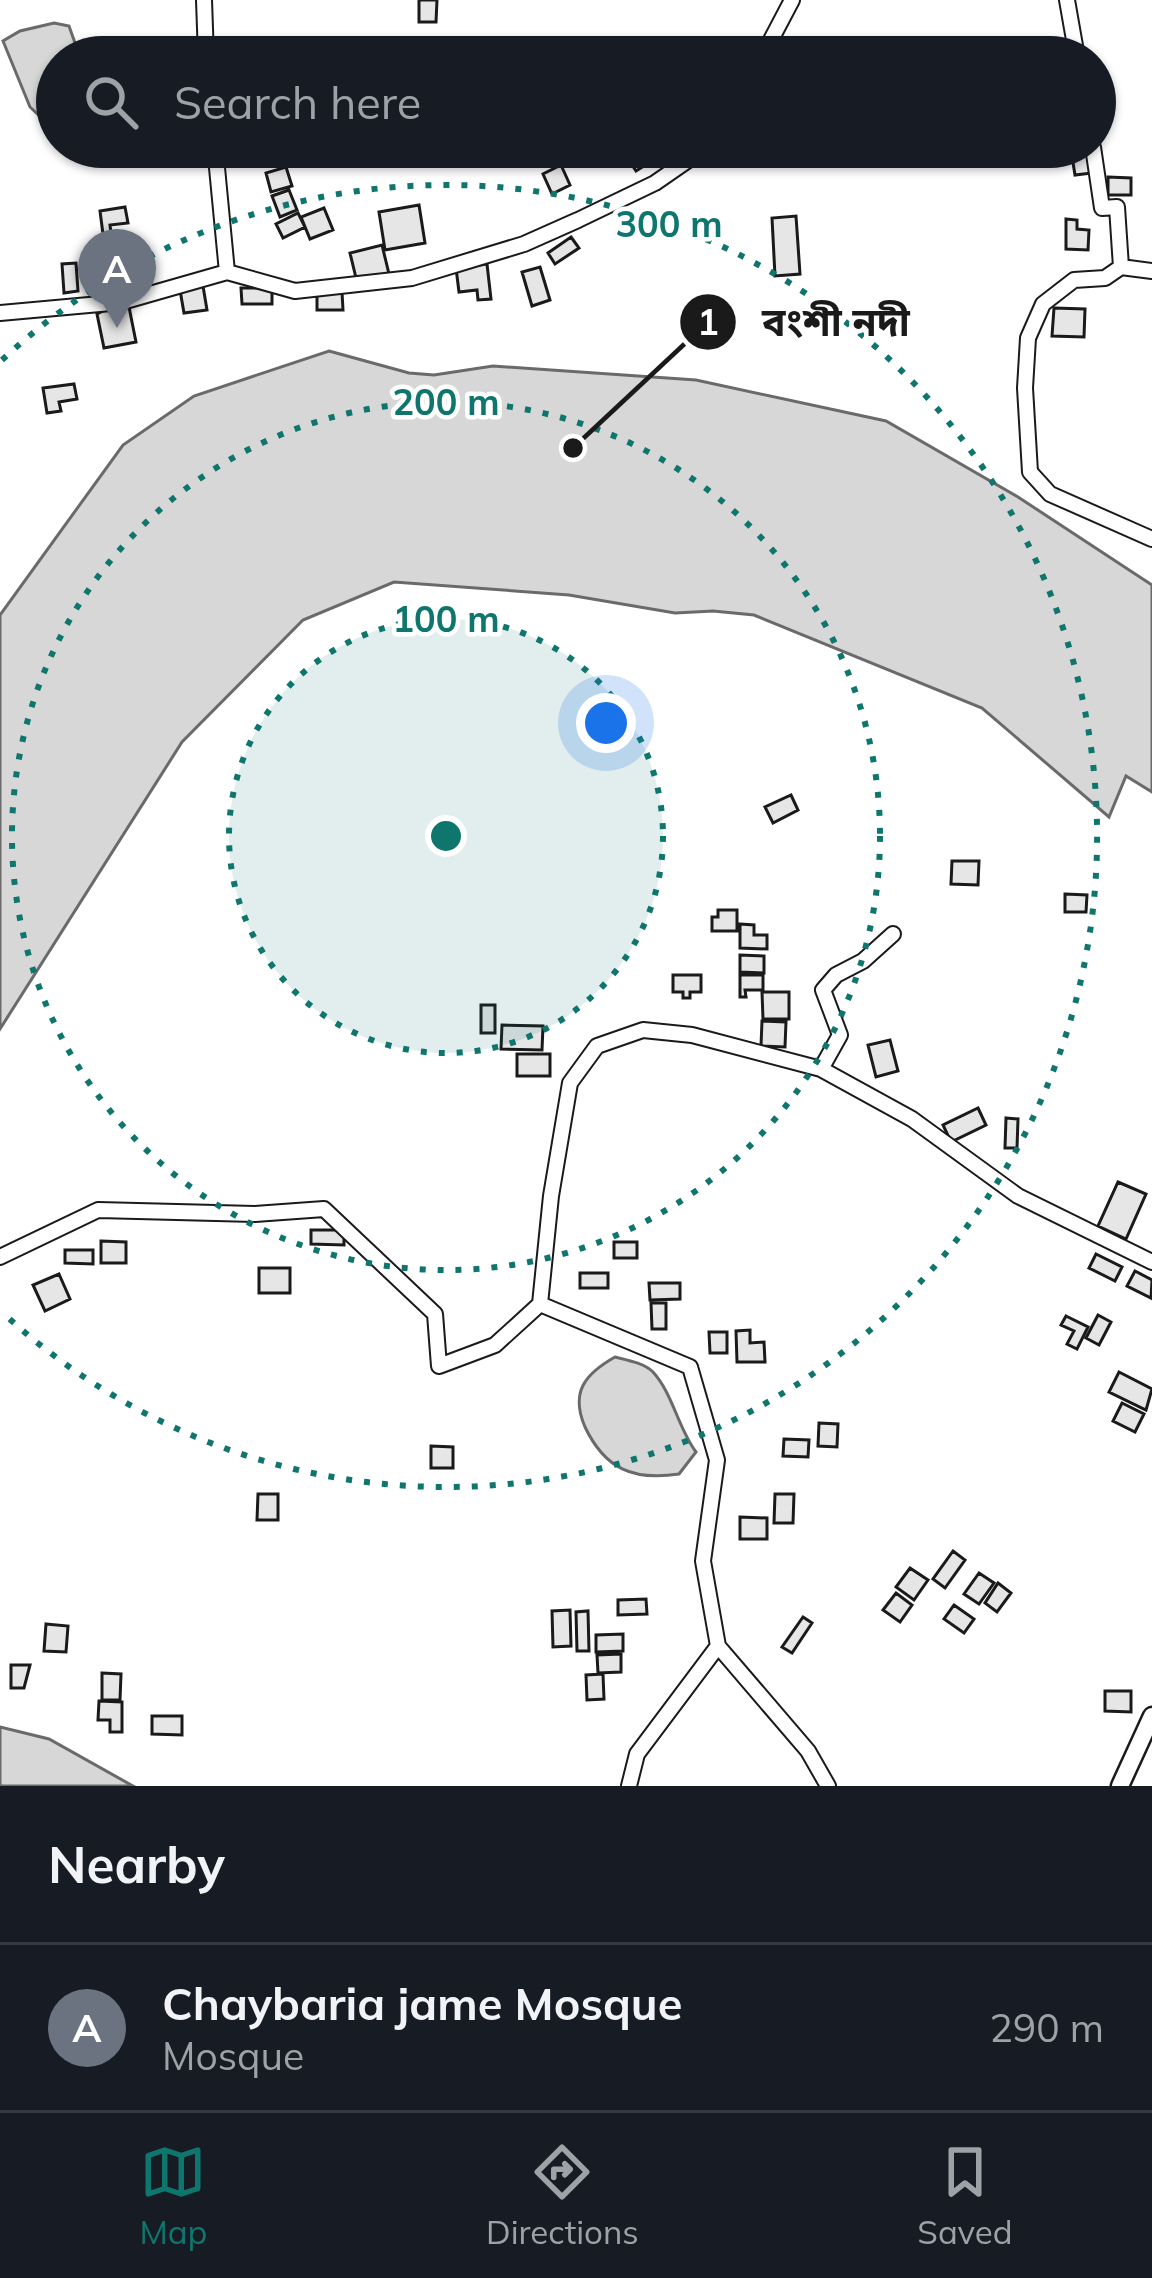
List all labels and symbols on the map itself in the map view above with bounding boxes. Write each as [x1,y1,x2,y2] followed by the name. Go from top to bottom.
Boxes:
[615,201,723,246] text: 300 m
[78,229,156,328] pin: A
[678,285,934,360] callout: বংশী নদী
[761,297,911,346] text: বংশী নদী
[697,299,719,344] text: 1
[392,379,500,424] text: 200 m
[392,596,500,641] text: 100 m
[576,693,636,753] your location
[425,815,467,857] centre of rings

